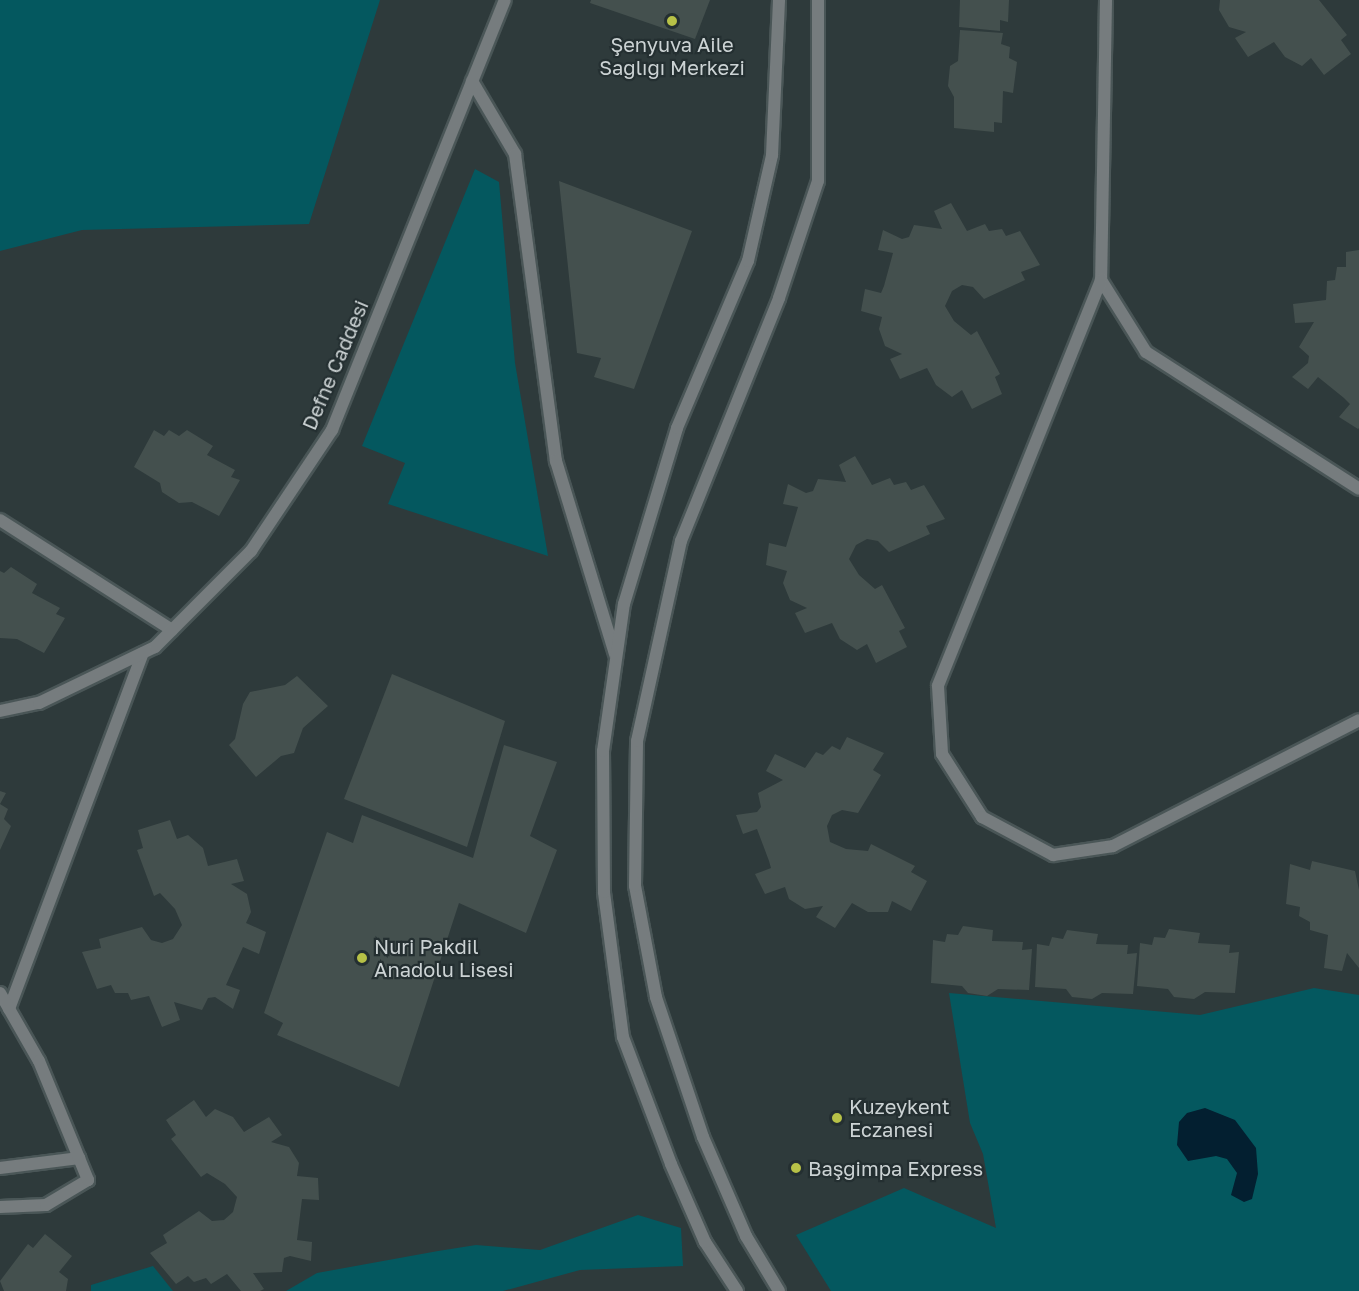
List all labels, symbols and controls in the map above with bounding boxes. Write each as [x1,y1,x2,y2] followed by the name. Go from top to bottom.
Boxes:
[663,12,681,30] marker: Şenyuva Aile Sağlığı Merkezi
[599,32,745,79] place label: Şenyuva Aile Sağlığı Merkezi
[297,296,373,434] street label: Defne Caddesi
[374,934,514,981] place label: Nuri Pakdil Anadolu Lisesi
[355,951,369,965] marker: Nuri Pakdil Anadolu Lisesi
[849,1094,950,1141] place label: Kuzeykent Eczanesi
[830,1111,844,1125] marker: Kuzeykent Eczanesi
[808,1156,983,1180] place label: Başgimpa Express
[789,1161,803,1175] marker: Başgimpa Express

